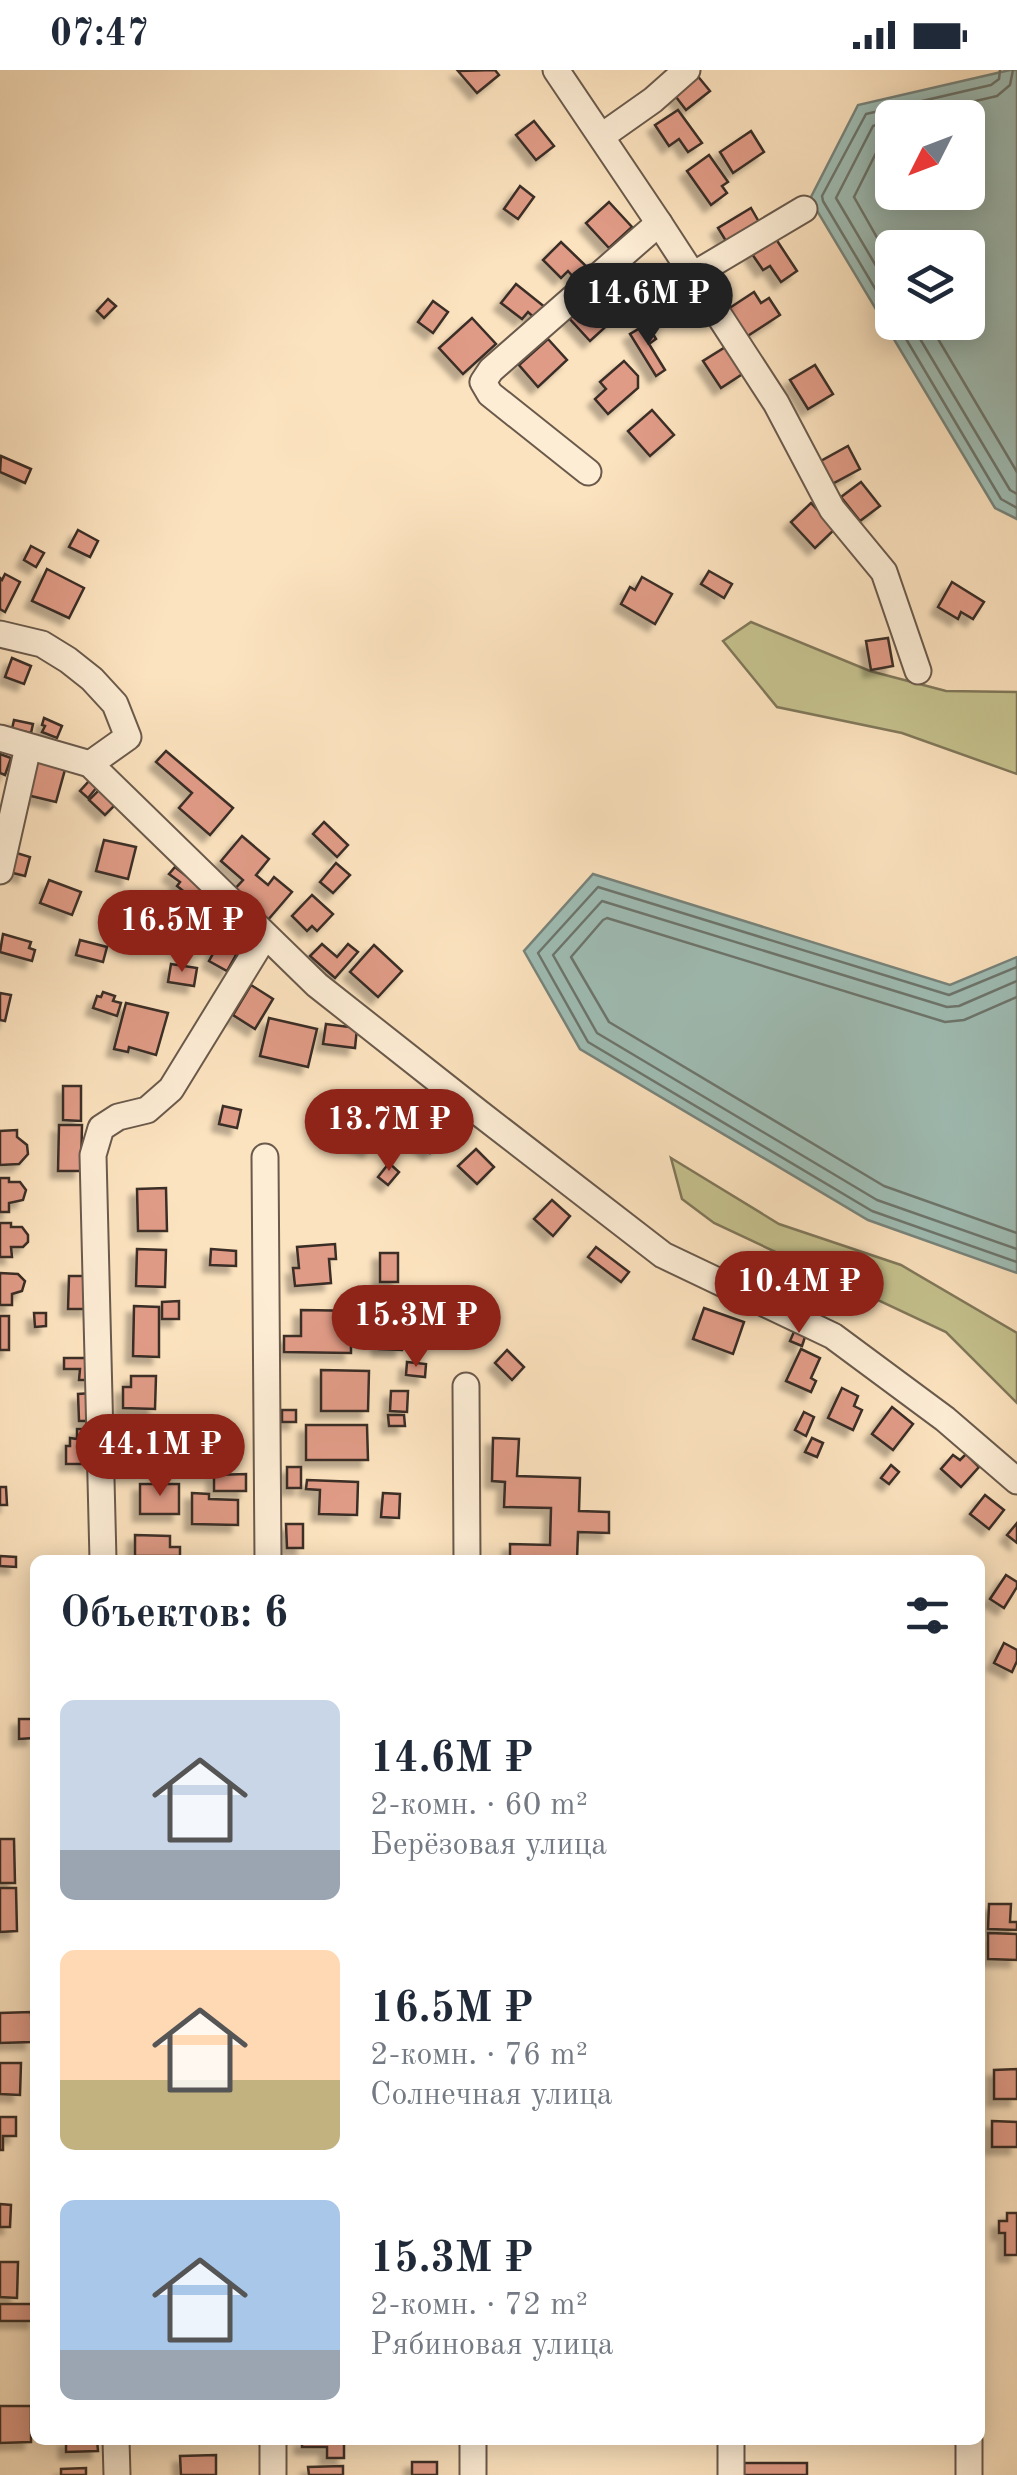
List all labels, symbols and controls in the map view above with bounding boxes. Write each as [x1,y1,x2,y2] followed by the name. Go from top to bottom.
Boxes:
[50,16,149,54] text: 07:47
[875,100,985,210] north arrow
[875,100,985,340] map controls
[875,230,985,340] button: layers
[556,263,740,348] pin: 14.6M ₽
[586,279,710,311] text: 14.6M ₽
[90,890,274,975] pin: 16.5M ₽
[120,906,244,938] text: 16.5M ₽
[297,1089,481,1174] pin: 13.7M ₽
[327,1105,451,1137] text: 13.7M ₽
[707,1251,891,1336] pin: 10.4M ₽
[737,1267,861,1299] text: 10.4M ₽
[324,1285,508,1370] pin: 15.3M ₽
[354,1301,478,1333] text: 15.3M ₽
[68,1414,252,1499] pin: 44.1M ₽
[98,1430,222,1462] text: 44.1M ₽
[900,1588,955,1643] icon: filters
[60,1594,288,1636] text: Объектов: 6
[370,1739,533,1781] text: 14.6M ₽
[140,1740,260,1860] icon: home
[370,1790,588,1822] text: 2-комн. · 60 m²
[370,1830,607,1862] text: Берёзовая улица
[370,1989,533,2031] text: 16.5M ₽
[140,1990,260,2110] icon: home
[370,2040,588,2072] text: 2-комн. · 76 m²
[370,2080,613,2112] text: Солнечная улица
[370,2239,533,2281] text: 15.3M ₽
[140,2240,260,2360] icon: home
[370,2290,588,2322] text: 2-комн. · 72 m²
[370,2330,614,2362] text: Рябиновая улица

